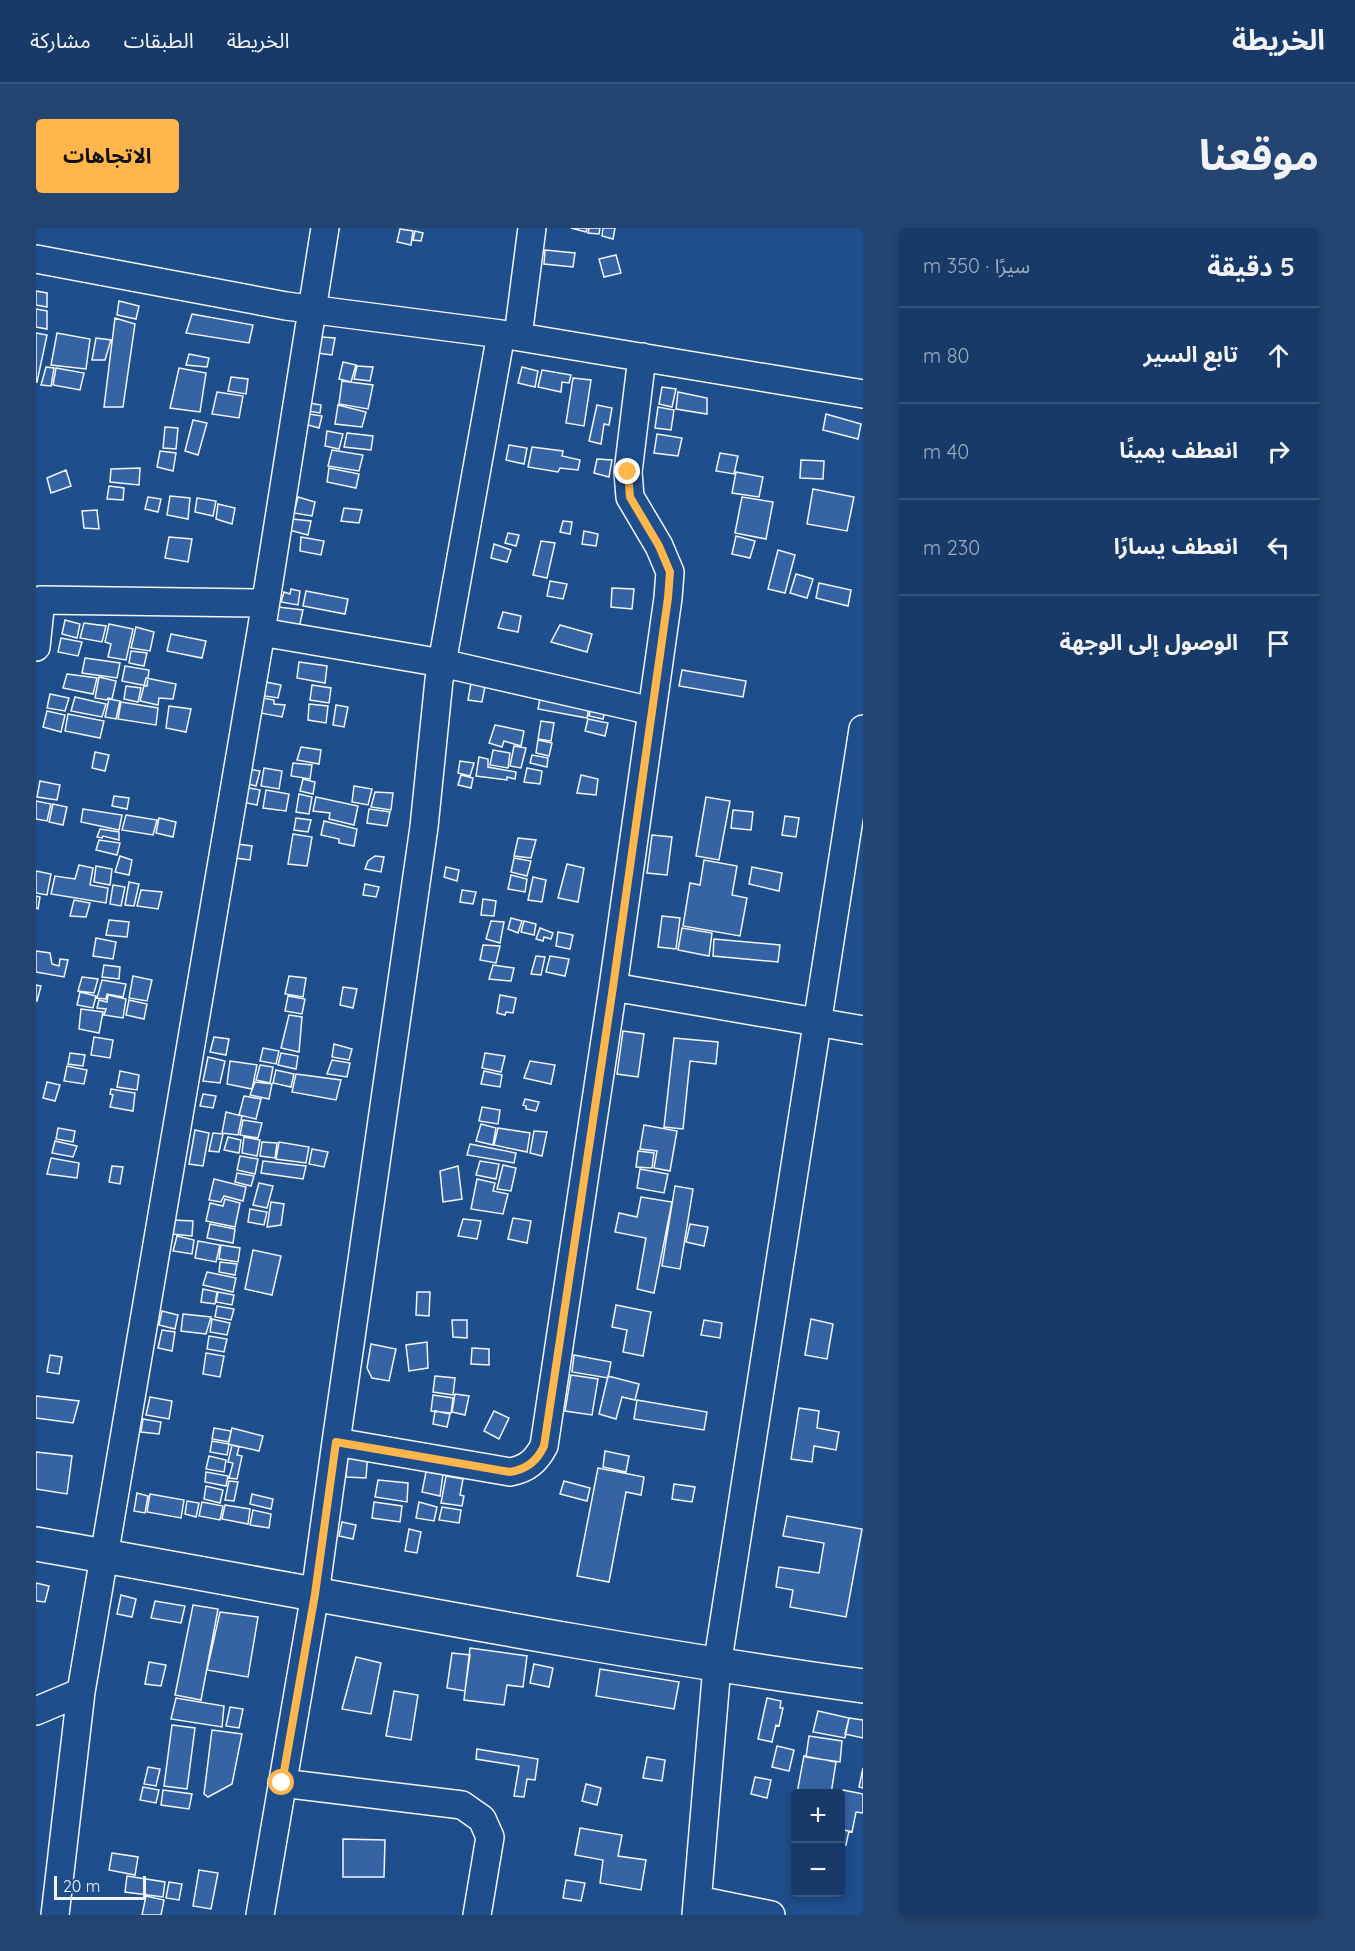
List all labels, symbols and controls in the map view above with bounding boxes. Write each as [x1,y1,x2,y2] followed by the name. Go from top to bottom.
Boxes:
[1232,22,1325,57] text: الخريطة
[30,27,91,53] text: مشاركة
[124,27,194,53] text: الطبقات
[227,27,290,53] text: الخريطة
[36,119,179,193] button: الاتجاهات
[1199,128,1319,181] text: موقعنا
[1207,250,1295,283] text: 5 دقيقة
[923,253,1030,278] text: سيرًا · 350 m
[1262,339,1295,372] icon: ahead
[1144,340,1238,368] text: تابع السير
[923,343,969,368] text: 80 m
[1262,435,1295,468] icon: right
[1119,436,1238,464] text: انعطف يمينًا
[923,439,969,464] text: 40 m
[614,458,640,484] route end
[1262,531,1295,564] icon: left
[1114,532,1238,560] text: انعطف يسارًا
[923,535,980,560] text: 230 m
[1262,627,1295,660] icon: arrive
[1060,628,1238,656] text: الوصول إلى الوجهة
[268,1769,294,1795] route start
[791,1789,845,1897] map controls
[791,1789,845,1843] button: +
[791,1843,845,1897] button: −
[54,1873,146,1900] scale bar
[63,1876,100,1896] text: 20 m

